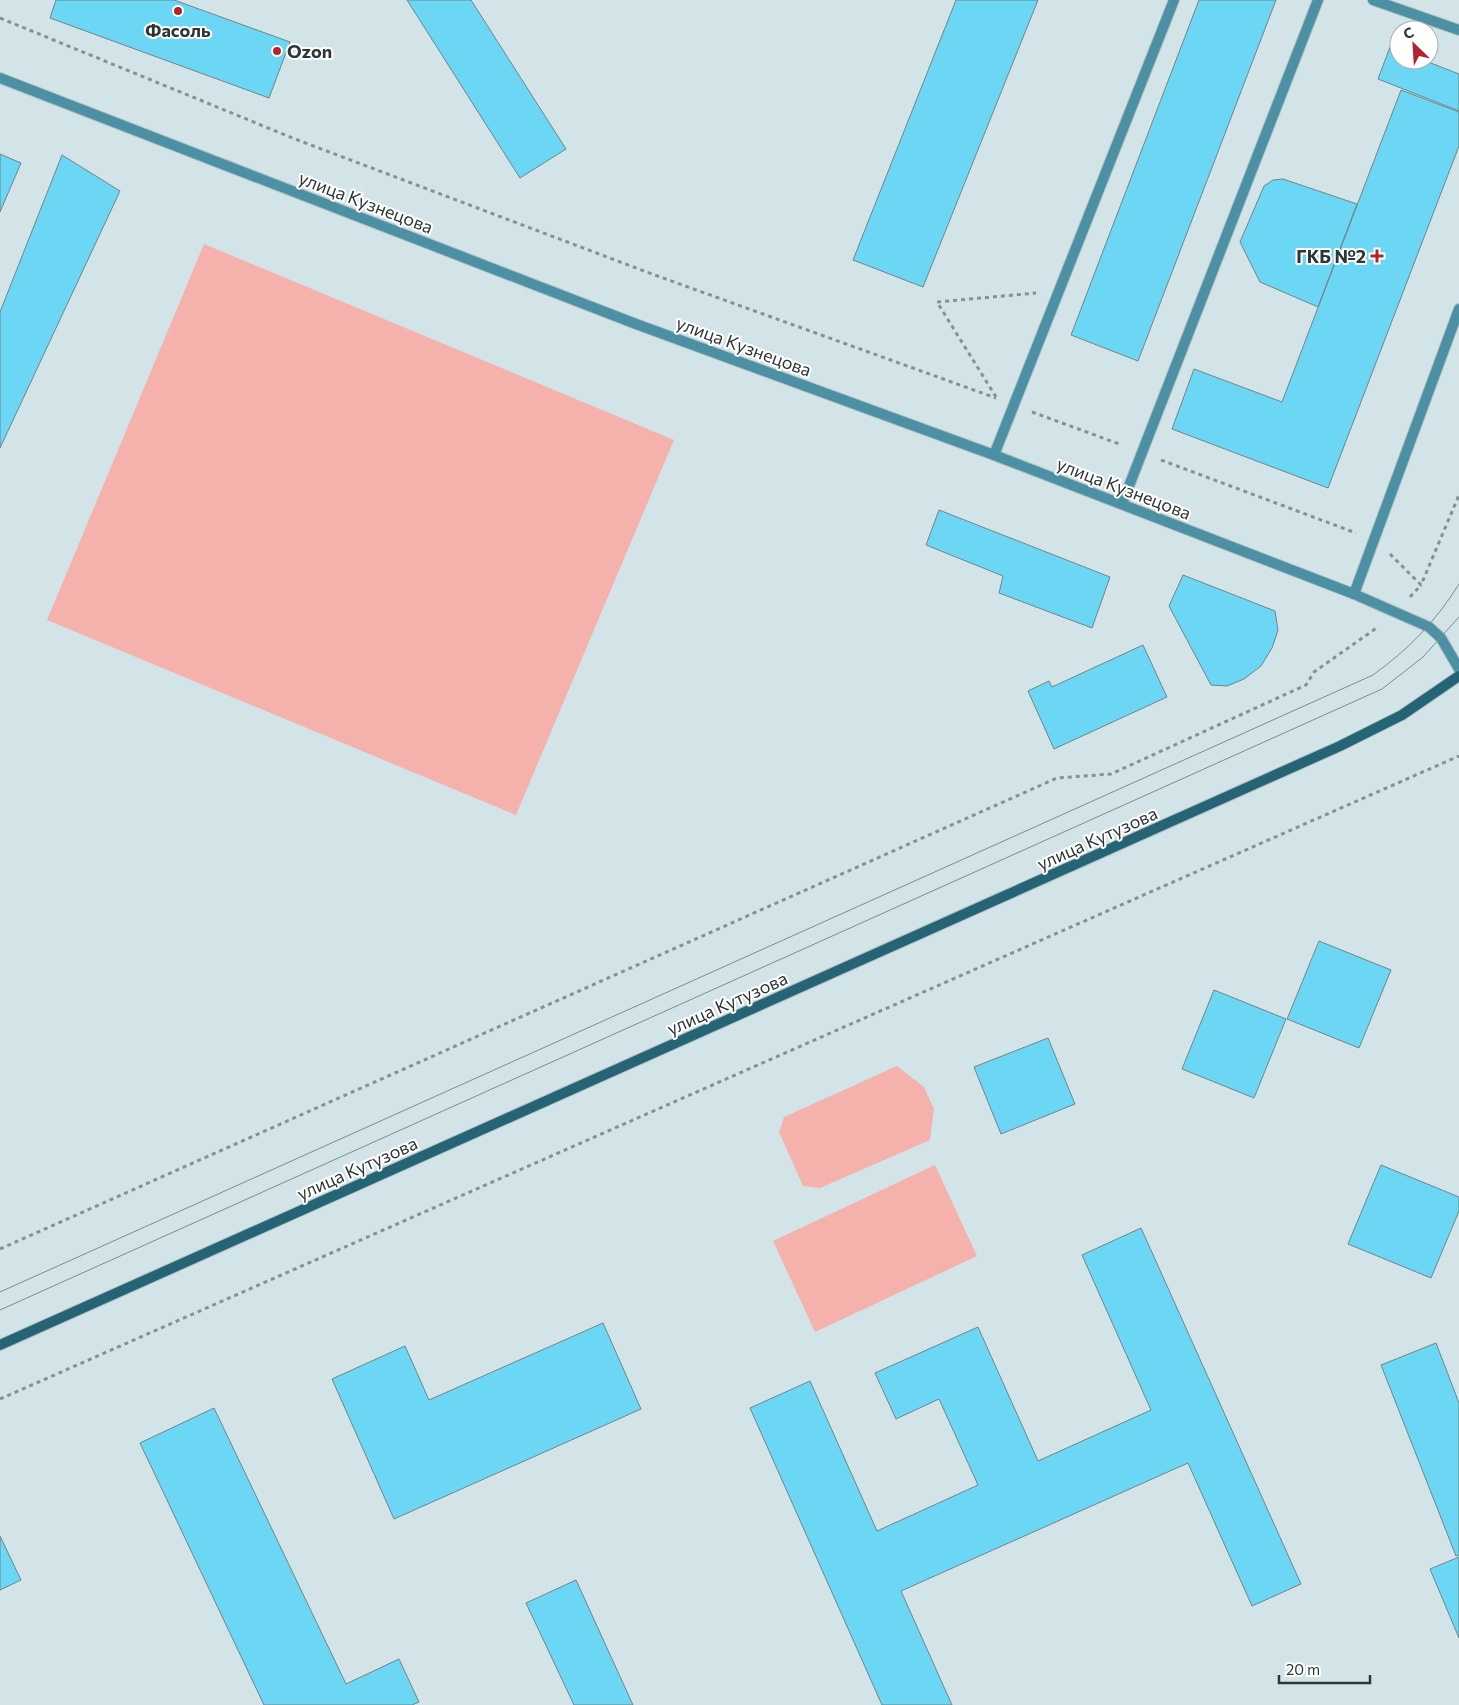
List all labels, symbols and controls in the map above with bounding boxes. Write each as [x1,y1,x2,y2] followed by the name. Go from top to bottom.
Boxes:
[172,5,184,17] marker: Фасоль
[145,19,211,41] place label: Фасоль
[1389,20,1439,70] north arrow
[1400,23,1416,42] text: С
[287,40,332,62] place label: Ozon
[271,45,283,57] marker: Ozon
[296,166,436,238] street label: улица Кузнецова
[1296,245,1366,267] place label: ГКБ №2
[1370,249,1384,263] marker: ГКБ №2
[674,311,814,381] street label: улица Кузнецова
[1054,452,1194,524] street label: улица Кузнецова
[1033,802,1161,874] street label: улица Кутузова
[663,967,791,1039] street label: улица Кутузова
[293,1132,421,1204] street label: улица Кутузова
[1279,1652,1370,1684] scale bar
[1286,1660,1320,1678] text: 20 m

